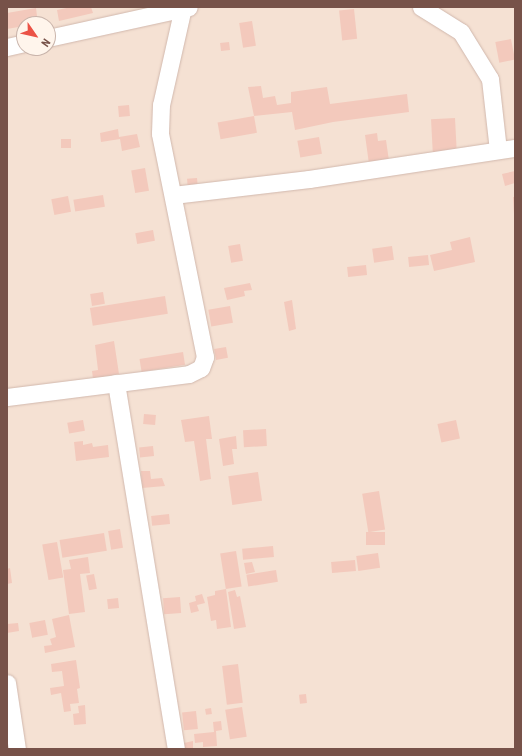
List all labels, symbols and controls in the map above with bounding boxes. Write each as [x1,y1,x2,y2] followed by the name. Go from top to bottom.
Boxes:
[16,16,56,56] north arrow
[38,36,53,49] text: N

